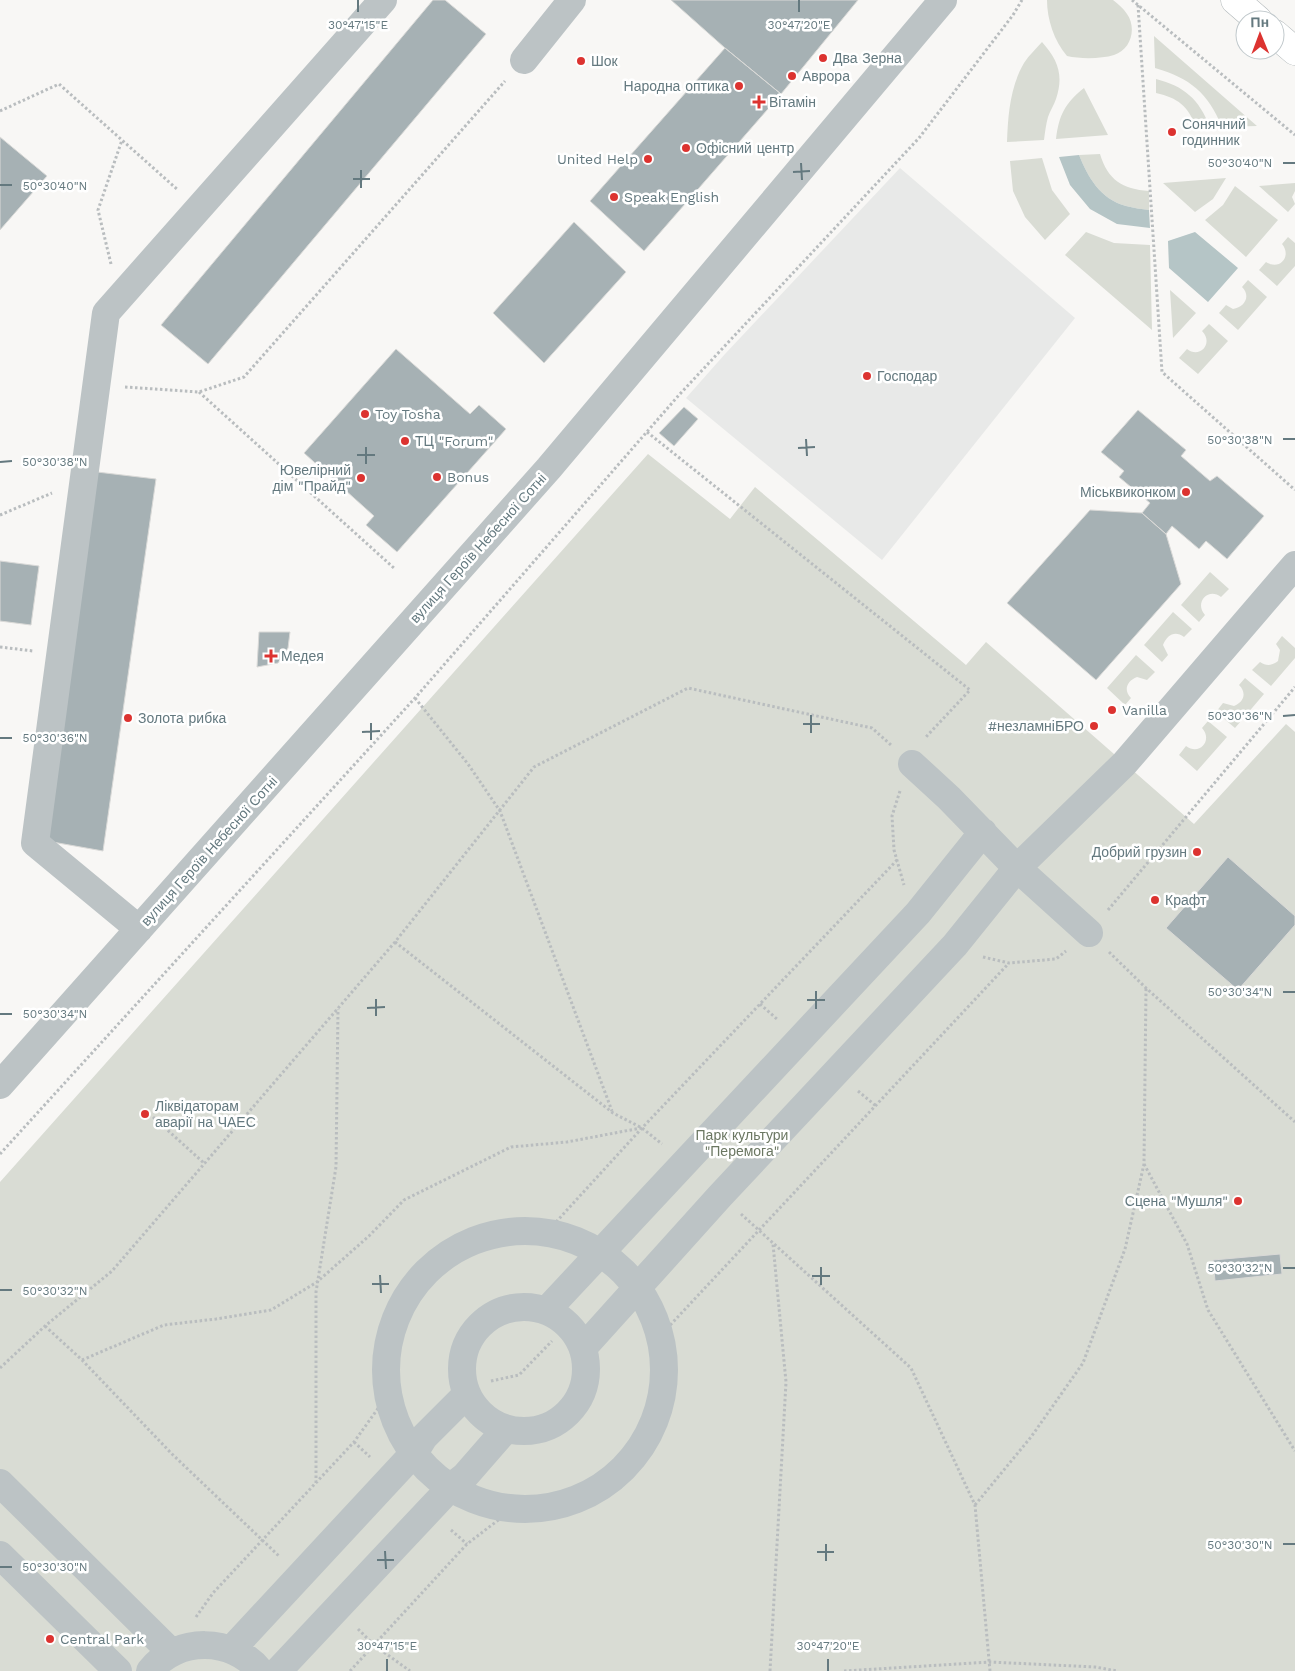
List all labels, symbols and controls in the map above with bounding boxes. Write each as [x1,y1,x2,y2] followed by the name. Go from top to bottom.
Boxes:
[1235,10,1285,60] north arrow
[1250,14,1269,30] text: Пн
[328,18,388,32] text: 30°47'15"E
[768,18,831,32] text: 30°47'20"E
[833,50,902,66] place label: Два Зерна
[817,52,829,64] marker: Два Зерна
[591,53,619,69] place label: Шок
[575,55,587,67] marker: Шок
[802,68,850,84] place label: Аврора
[786,70,798,82] marker: Аврора
[624,78,729,94] place label: Народна оптика
[733,80,745,92] marker: Народна оптика
[769,94,816,110] place label: Вітамін
[753,96,765,108] marker: Вітамін
[1182,116,1246,148] place label: Сонячний годинник
[1166,126,1178,138] marker: Сонячний годинник
[696,140,794,156] place label: Офісний центр
[680,142,692,154] marker: Офісний центр
[557,151,638,167] place label: United Help
[642,153,654,165] marker: United Help
[1208,156,1272,170] text: 50°30'40"N
[23,179,87,193] text: 50°30'40"N
[624,189,719,205] place label: Speak English
[608,191,620,203] marker: Speak English
[877,368,937,384] place label: Господар
[861,370,873,382] marker: Господар
[375,406,441,422] place label: Toy Tosha
[359,408,371,420] marker: Toy Tosha
[415,433,494,449] place label: ТЦ "Forum"
[1207,433,1273,447] text: 50°30'38"N
[399,435,411,447] marker: ТЦ "Forum"
[22,455,88,469] text: 50°30'38"N
[272,462,351,494] place label: Ювелірний дім "Прайд"
[447,469,489,485] place label: Bonus
[407,470,549,626] street label: вулиця Героїв Небесної Сотні
[431,471,443,483] marker: Bonus
[355,472,367,484] marker: Ювелірний дім "Прайд"
[1080,484,1176,500] place label: Міськвиконком
[1180,486,1192,498] marker: Міськвиконком
[281,648,324,664] place label: Медея
[265,650,277,662] marker: Медея
[1122,702,1167,718] place label: Vanilla
[1106,704,1118,716] marker: Vanilla
[1207,709,1273,723] text: 50°30'36"N
[138,710,227,726] place label: Золота рибка
[122,712,134,724] marker: Золота рибка
[988,718,1084,734] place label: #незламніБРО
[1088,720,1100,732] marker: #незламніБРО
[22,731,88,745] text: 50°30'36"N
[138,773,280,929] street label: вулиця Героїв Небесної Сотні
[1092,844,1187,860] place label: Добрий грузин
[1191,846,1203,858] marker: Добрий грузин
[1165,892,1207,908] place label: Крафт
[1149,894,1161,906] marker: Крафт
[1208,985,1272,999] text: 50°30'34"N
[23,1007,87,1021] text: 50°30'34"N
[155,1098,256,1130] place label: Ліквідаторам аварії на ЧАЕС
[139,1108,151,1120] marker: Ліквідаторам аварії на ЧАЕС
[696,1127,788,1159] park label: Парк культури "Перемога"
[1125,1193,1228,1209] place label: Сцена "Мушля"
[1232,1195,1244,1207] marker: Сцена "Мушля"
[1208,1261,1272,1275] text: 50°30'32"N
[23,1284,87,1298] text: 50°30'32"N
[1207,1538,1273,1552] text: 50°30'30"N
[22,1560,88,1574] text: 50°30'30"N
[60,1631,144,1647] place label: Central Park
[44,1633,56,1645] marker: Central Park
[357,1639,417,1653] text: 30°47'15"E
[797,1639,860,1653] text: 30°47'20"E

